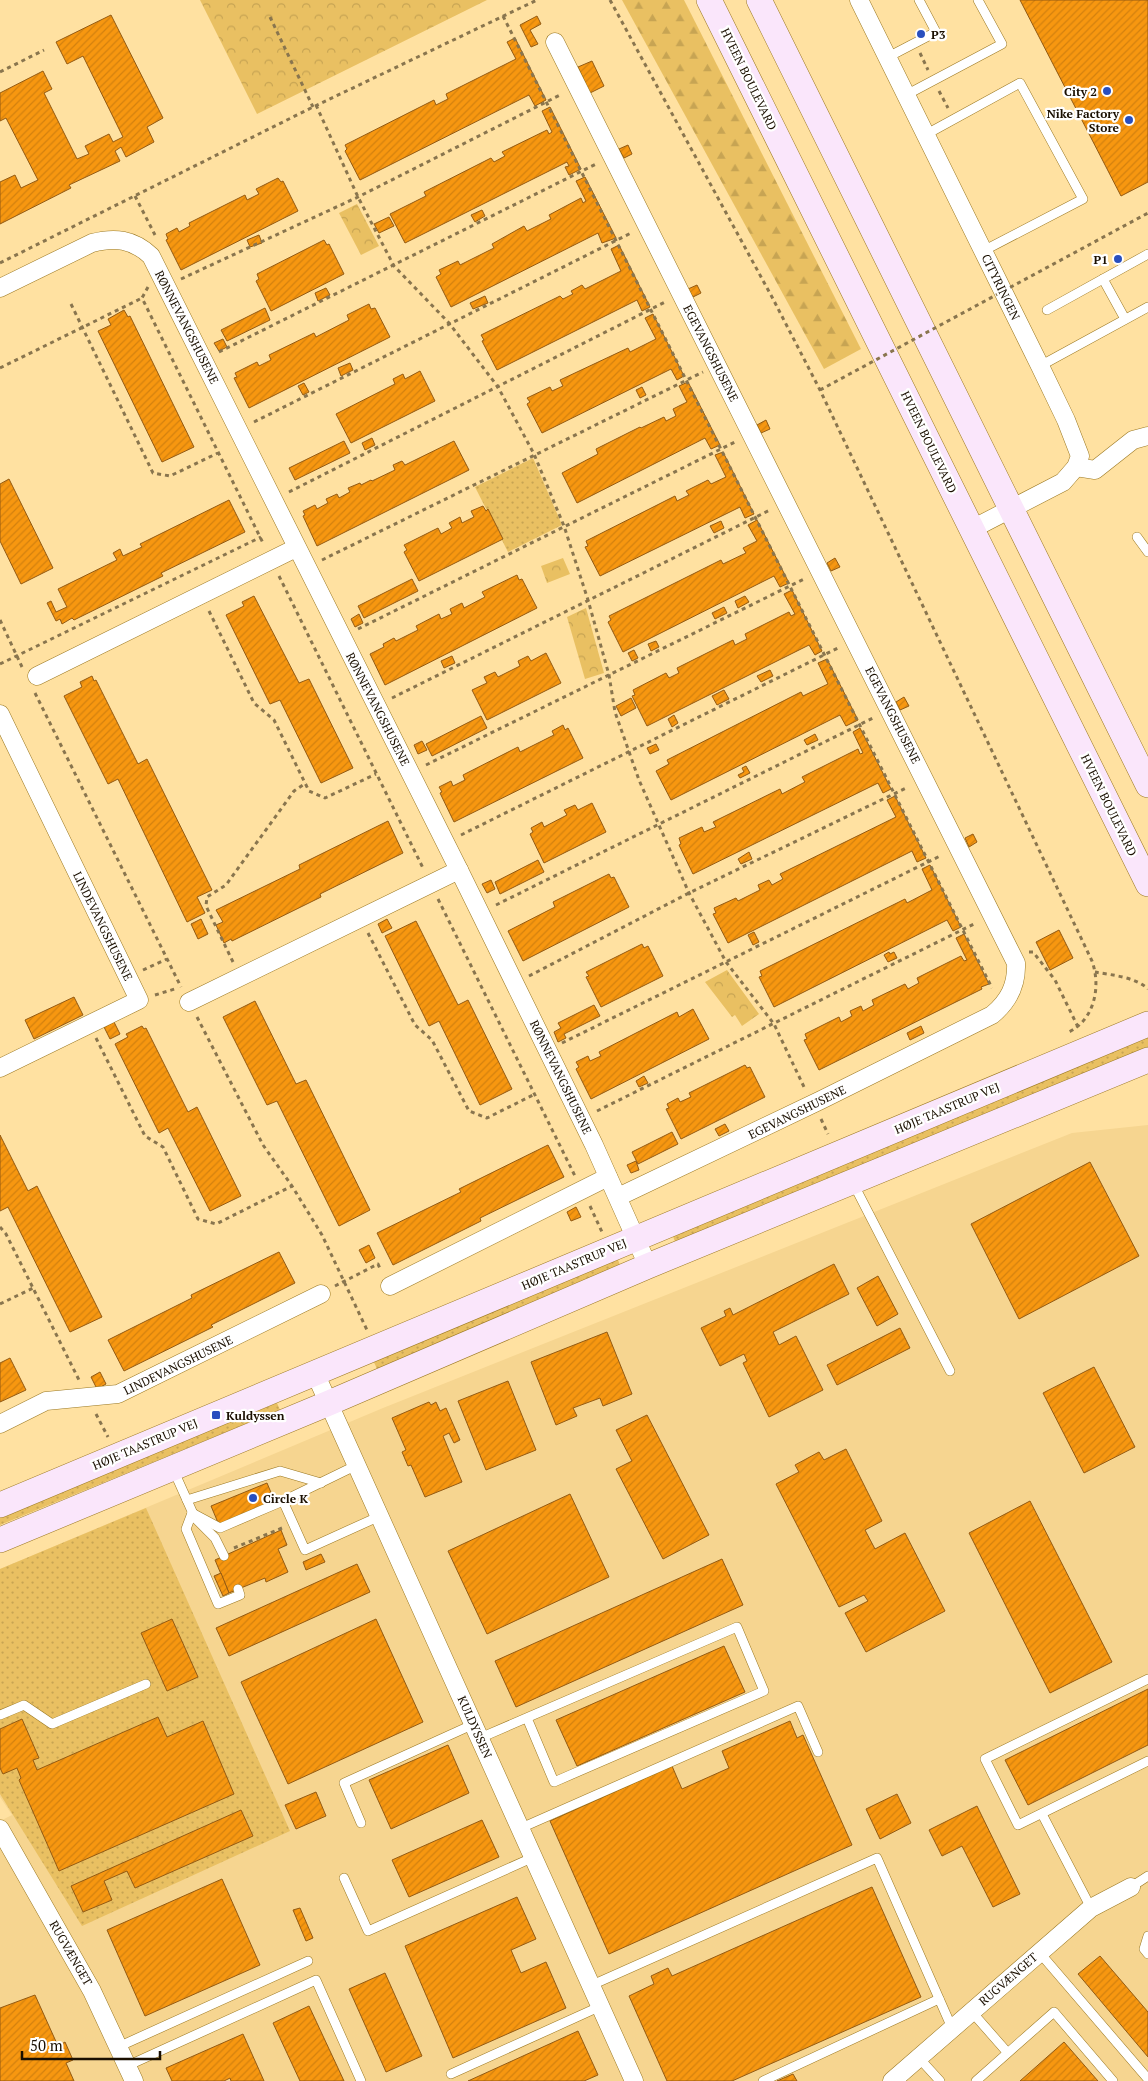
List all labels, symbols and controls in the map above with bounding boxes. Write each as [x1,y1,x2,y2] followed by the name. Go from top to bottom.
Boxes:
[718,25,780,133] street label: HVEEN BOULEVARD
[931,27,946,42] place label: P3
[915,28,927,40] marker: P3
[1064,84,1097,99] place label: City 2
[1101,85,1113,97] marker: City 2
[1047,106,1120,135] place label: Nike Factory Store
[1123,114,1135,126] marker: Nike Factory Store
[979,251,1024,323] street label: CITYRINGEN
[1094,252,1108,267] place label: P1
[1112,253,1124,265] marker: P1
[152,268,222,386] street label: RØNNEVANGSHUSENE
[680,302,742,404] street label: EGEVANGSHUSENE
[898,388,960,496] street label: HVEEN BOULEVARD
[343,650,413,768] street label: RØNNEVANGSHUSENE
[862,664,924,766] street label: EGEVANGSHUSENE
[1078,751,1140,859] street label: HVEEN BOULEVARD
[70,869,136,983] street label: LINDEVANGSHUSENE
[527,1017,595,1137] street label: RØNNEVANGSHUSENE
[892,1079,1002,1137] street label: HØJE TAASTRUP VEJ
[746,1082,848,1142] street label: EGEVANGSHUSENE
[519,1235,629,1293] street label: HØJE TAASTRUP VEJ
[121,1332,235,1398] street label: LINDEVANGSHUSENE
[226,1408,285,1423] place label: Kuldyssen
[210,1409,222,1421] marker: Kuldyssen
[90,1415,200,1473] street label: HØJE TAASTRUP VEJ
[263,1491,308,1506] place label: Circle K
[247,1492,259,1504] marker: Circle K
[455,1693,496,1761] street label: KULDYSSEN
[46,1918,96,1989] street label: RUGVÆNGET
[976,1949,1041,2009] street label: RUGVÆNGET
[22,2028,160,2060] scale bar
[30,2035,63,2055] text: 50 m

